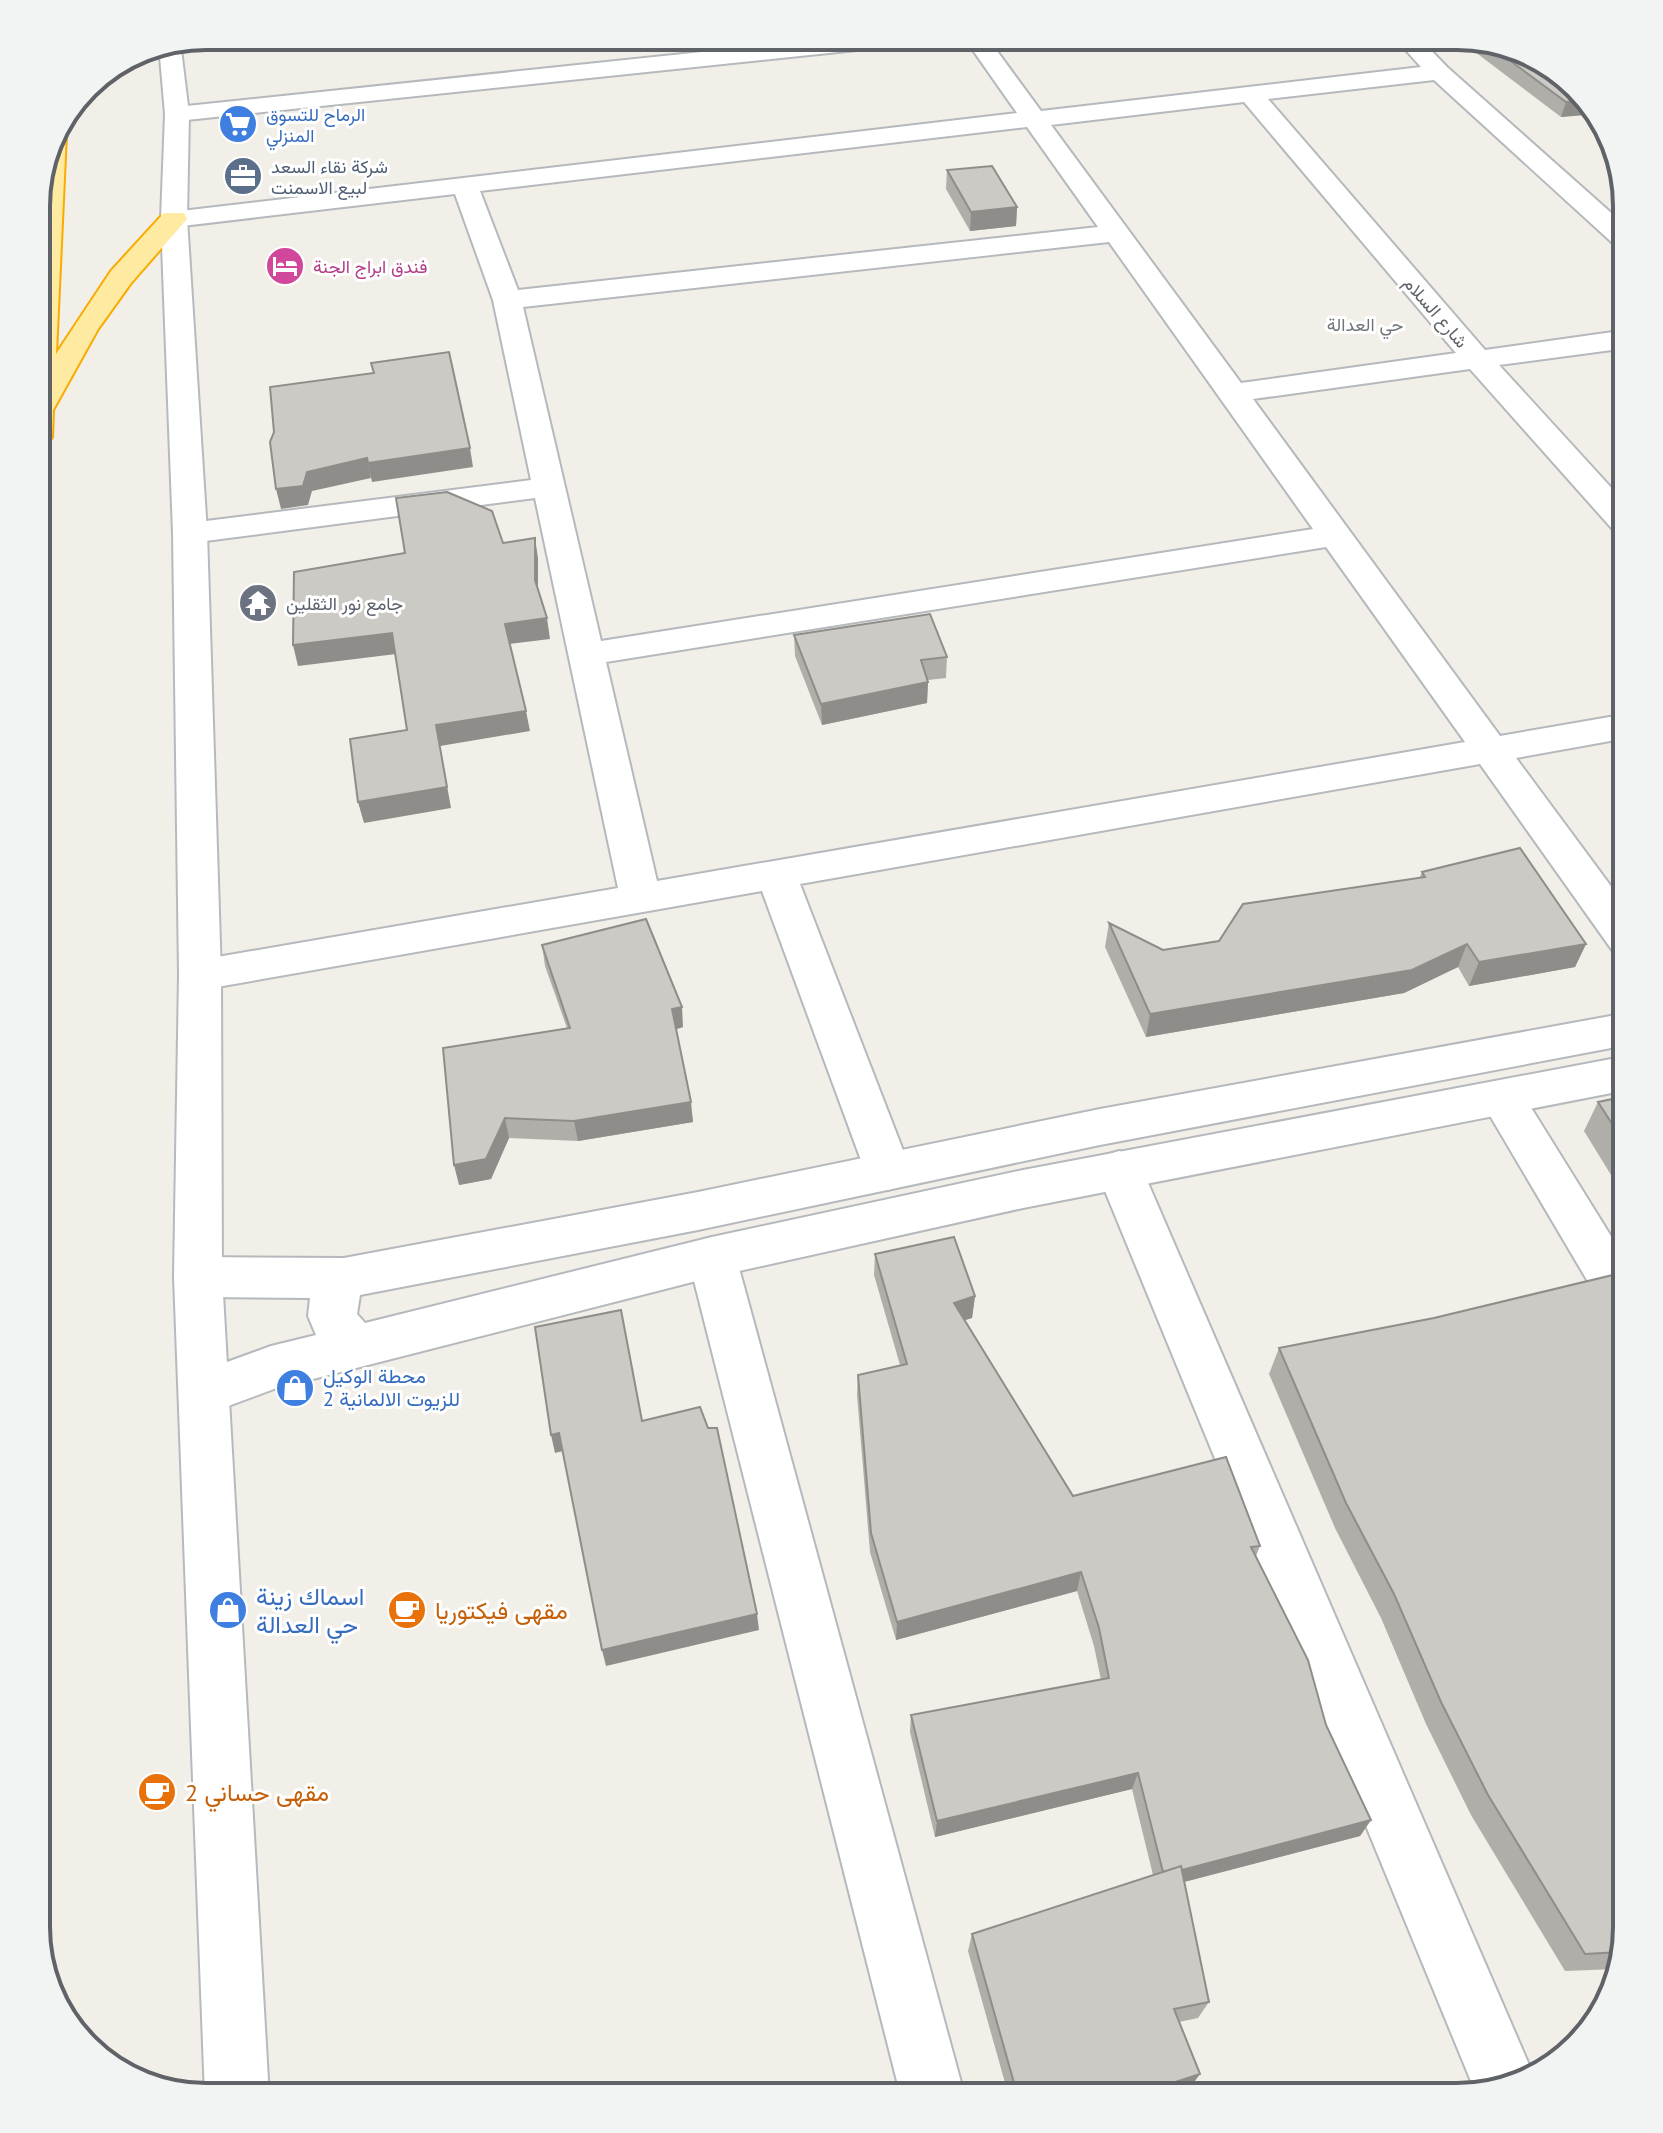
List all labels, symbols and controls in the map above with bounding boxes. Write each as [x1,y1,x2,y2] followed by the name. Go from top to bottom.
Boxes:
[217,103,259,145] supermarket icon: الرماح للتسوق المنزلي
[266,103,365,151] place label: الرماح للتسوق المنزلي
[222,155,264,197] office icon: شركة نقاء السعد لبيع الاسمنت
[271,155,388,200] place label: شركة نقاء السعد لبيع الاسمنت
[264,245,306,287] hotel icon: فندق ابراج الجنة
[313,255,427,279] place label: فندق ابراج الجنة
[1398,272,1473,353] street label: شارع السلام
[1327,313,1403,340] district label: حي العدالة
[237,582,279,624] temple icon: جامع نور الثقلين
[286,592,403,616] place label: جامع نور الثقلين
[323,1363,460,1412] place label: محطة الوكيل للزيوت الالمانية 2
[274,1367,316,1409] shop icon: محطة الوكيل للزيوت الالمانية 2
[256,1581,364,1644] place label: اسماك زينة حي العدالة
[207,1589,249,1631] shop icon: اسماك زينة حي العدالة
[386,1589,428,1631] cafe icon: مقهى فيكتوريا
[435,1595,568,1626] place label: مقهى فيكتوريا
[136,1771,178,1813] cafe icon: مقهى حساني 2
[185,1777,329,1812] place label: مقهى حساني 2

